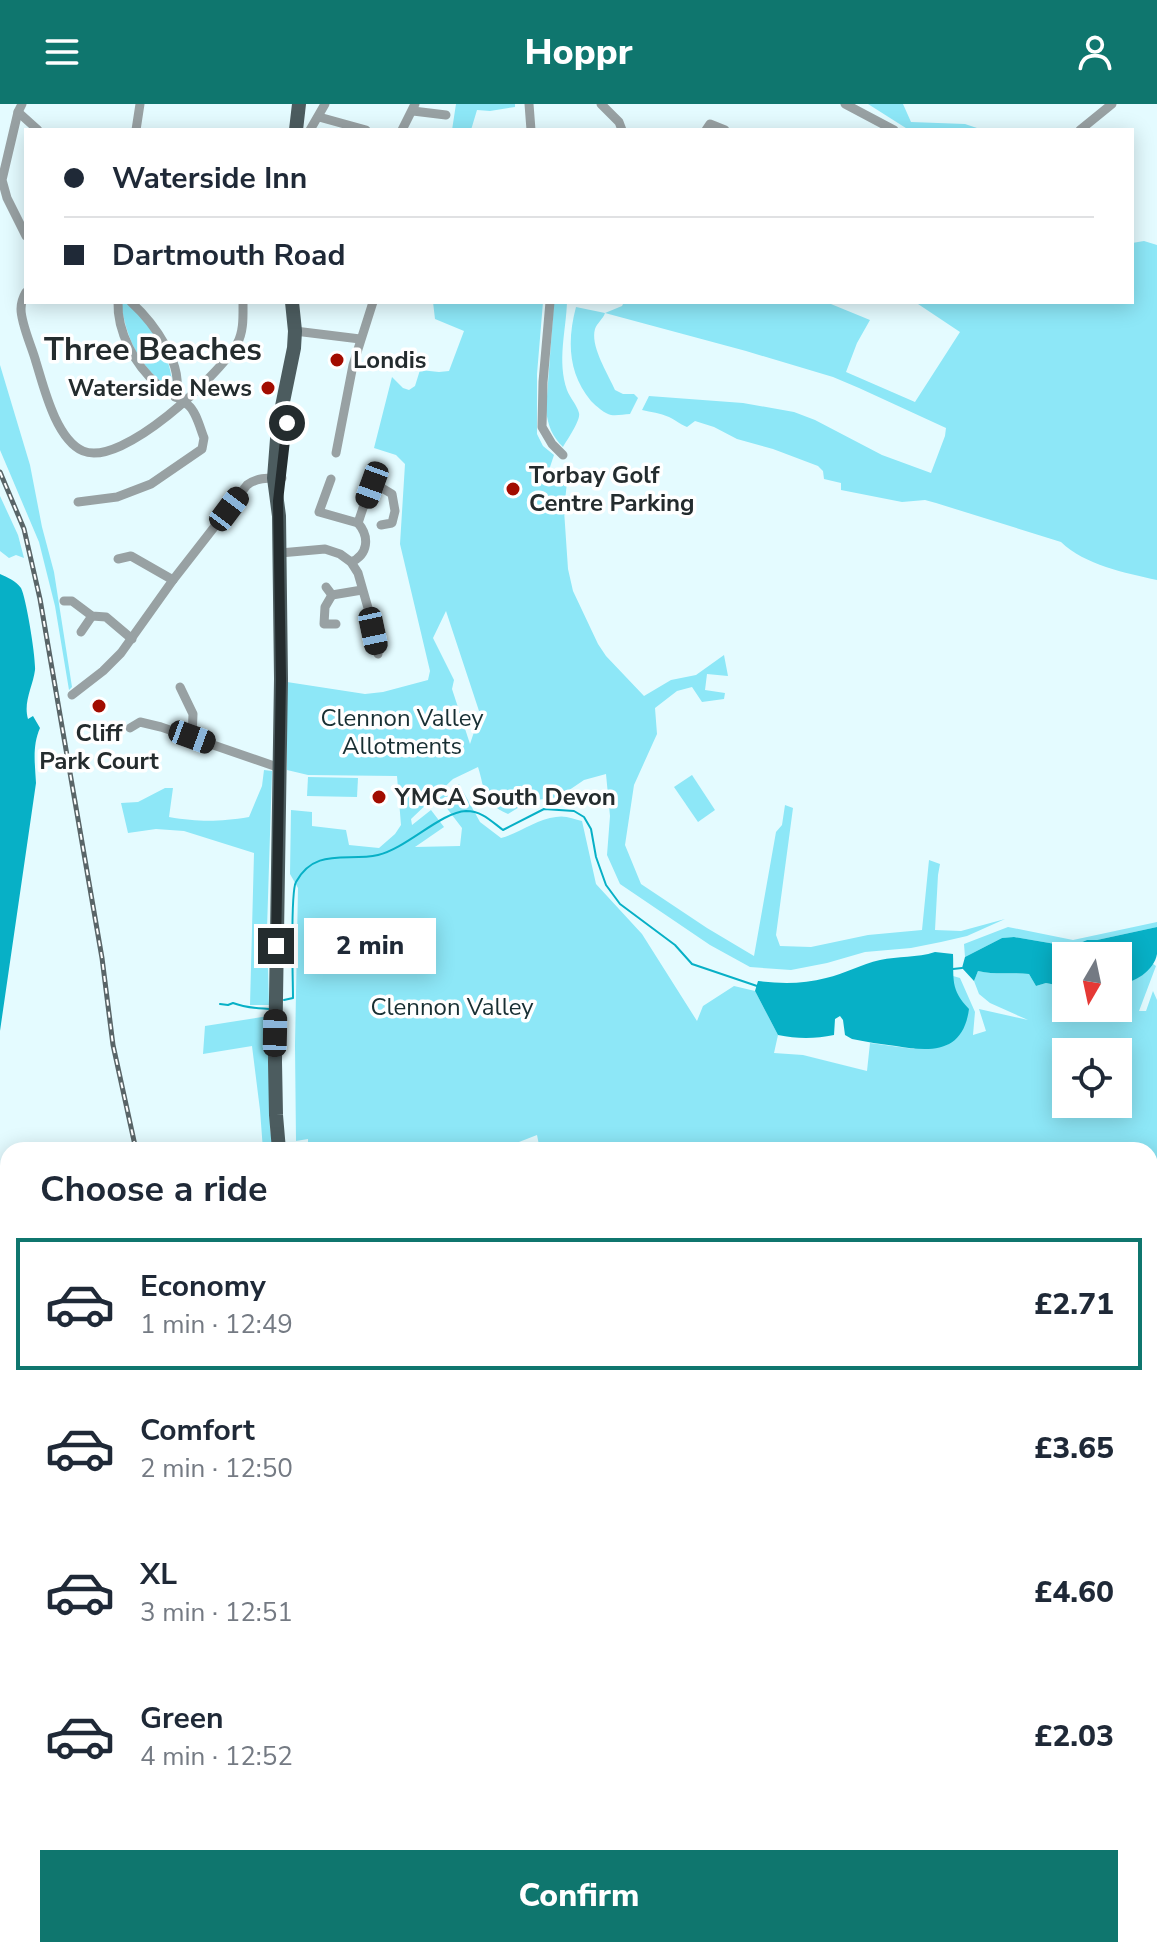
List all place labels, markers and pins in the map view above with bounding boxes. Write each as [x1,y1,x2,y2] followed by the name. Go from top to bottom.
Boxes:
[353,344,426,376] place label: Londis
[328,351,346,369] marker: Londis
[68,372,252,404] place label: Waterside News
[259,379,277,397] marker: Waterside News
[529,459,695,519] place label: Torbay Golf Centre Parking
[504,480,522,498] marker: Torbay Golf Centre Parking
[90,697,108,715] marker: Cliff Park Court
[39,717,160,777] place label: Cliff Park Court
[394,781,616,813] place label: YMCA South Devon
[370,788,388,806] marker: YMCA South Devon

